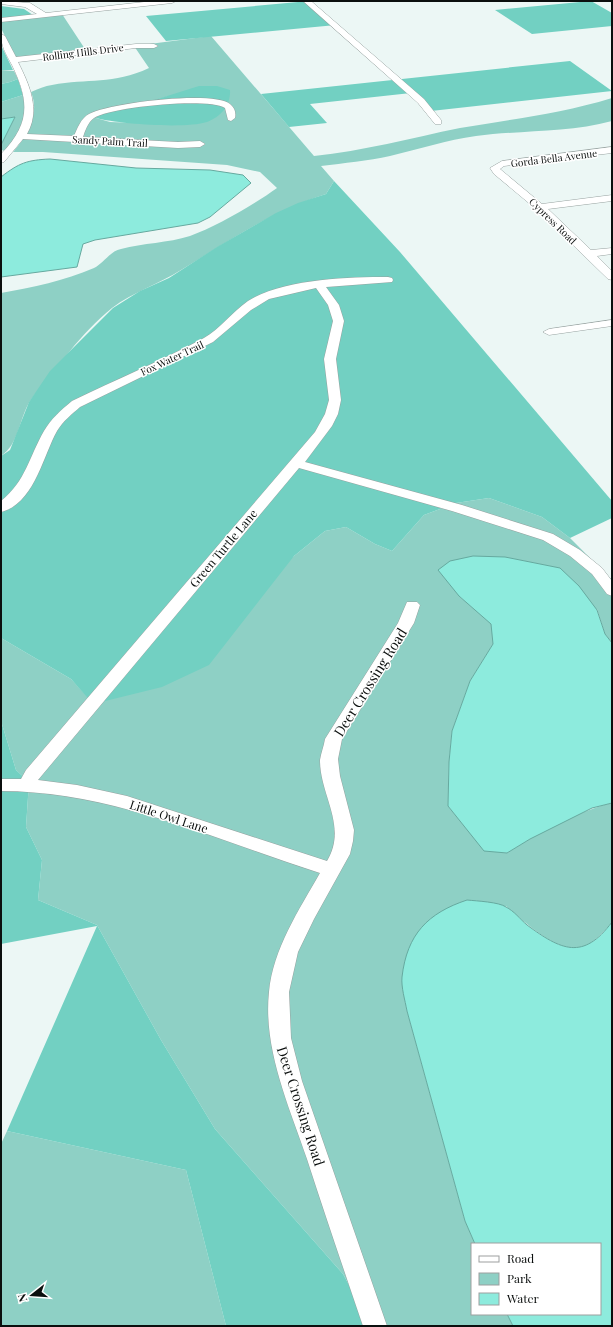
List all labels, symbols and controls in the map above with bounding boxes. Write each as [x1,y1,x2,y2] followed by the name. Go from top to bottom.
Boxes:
[42,40,124,64] street label: Rolling Hills Drive
[72,132,148,150] street label: Sandy Palm Trail
[510,146,598,170] street label: Gorda Bella Avenue
[526,195,580,247] street label: Cypress Road
[138,337,206,379] street label: Fox Water Trail
[186,506,260,590] street label: Green Turtle Lane
[329,624,411,740] street label: Deer Crossing Road
[128,796,210,836] street label: Little Owl Lane
[273,1044,329,1168] street label: Deer Crossing Road
[471,1243,601,1315] legend
[507,1250,534,1266] text: Road
[507,1270,532,1286] text: Park
[12,1275,52,1315] north arrow
[506,1290,540,1306] text: Water
[14,1292,30,1304] text: N

